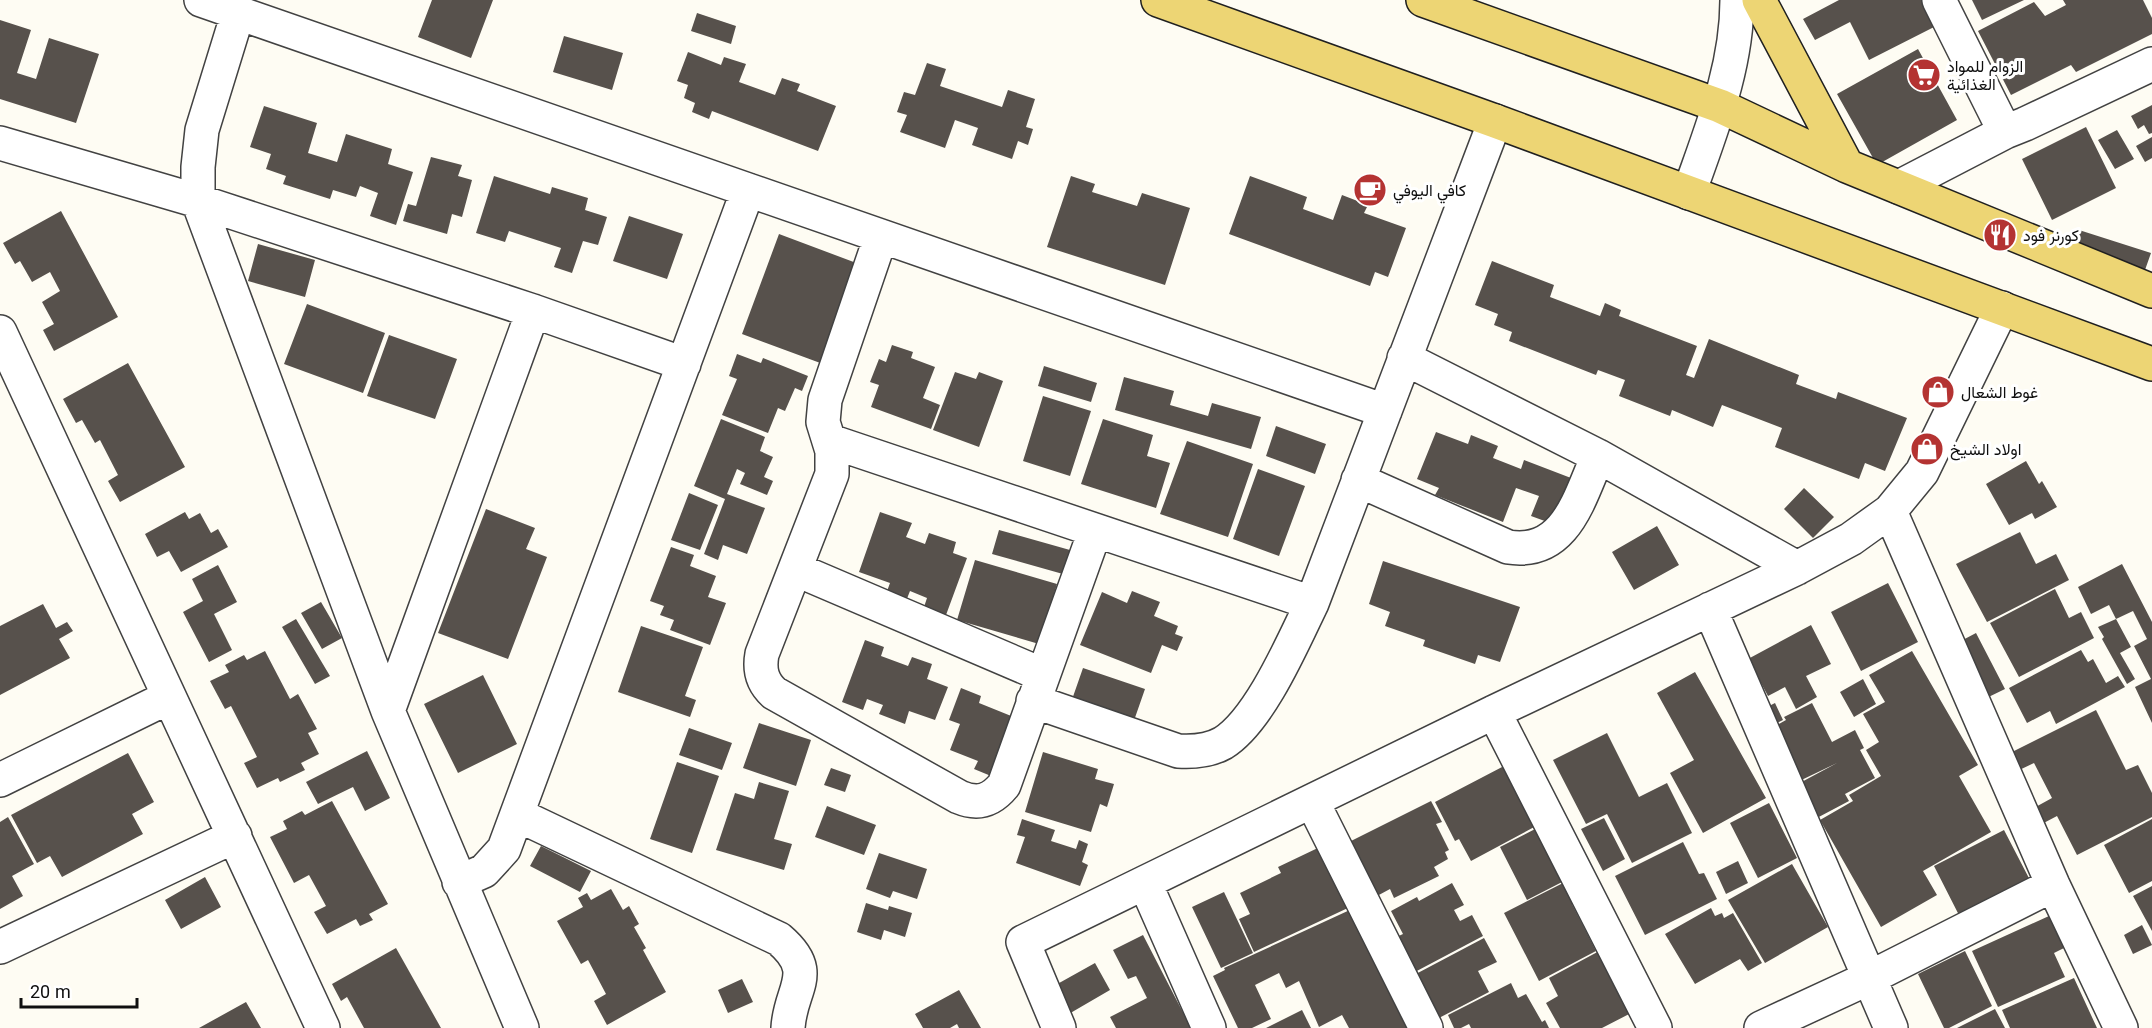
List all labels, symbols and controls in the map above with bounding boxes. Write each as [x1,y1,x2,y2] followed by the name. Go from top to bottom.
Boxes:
[1947,56,2023,99] place label: الزوام للمواد الغذائية
[1906,57,1942,93] supermarket icon: الزوام للمواد الغذائية
[1352,172,1388,208] cafe icon: كافي اليوفي
[1393,180,1466,205] place label: كافي اليوفي
[1982,217,2018,253] restaurant icon: كورنر فود
[2023,225,2079,250] place label: كورنر فود
[1920,374,1956,410] shop icon: غوط الشعال
[1961,382,2038,407] place label: غوط الشعال
[1909,431,1945,467] shop icon: اولاد الشيخ
[1950,439,2021,464] place label: اولاد الشيخ
[21,971,136,1009] scale bar
[30,980,71,1008] text: 20 m

